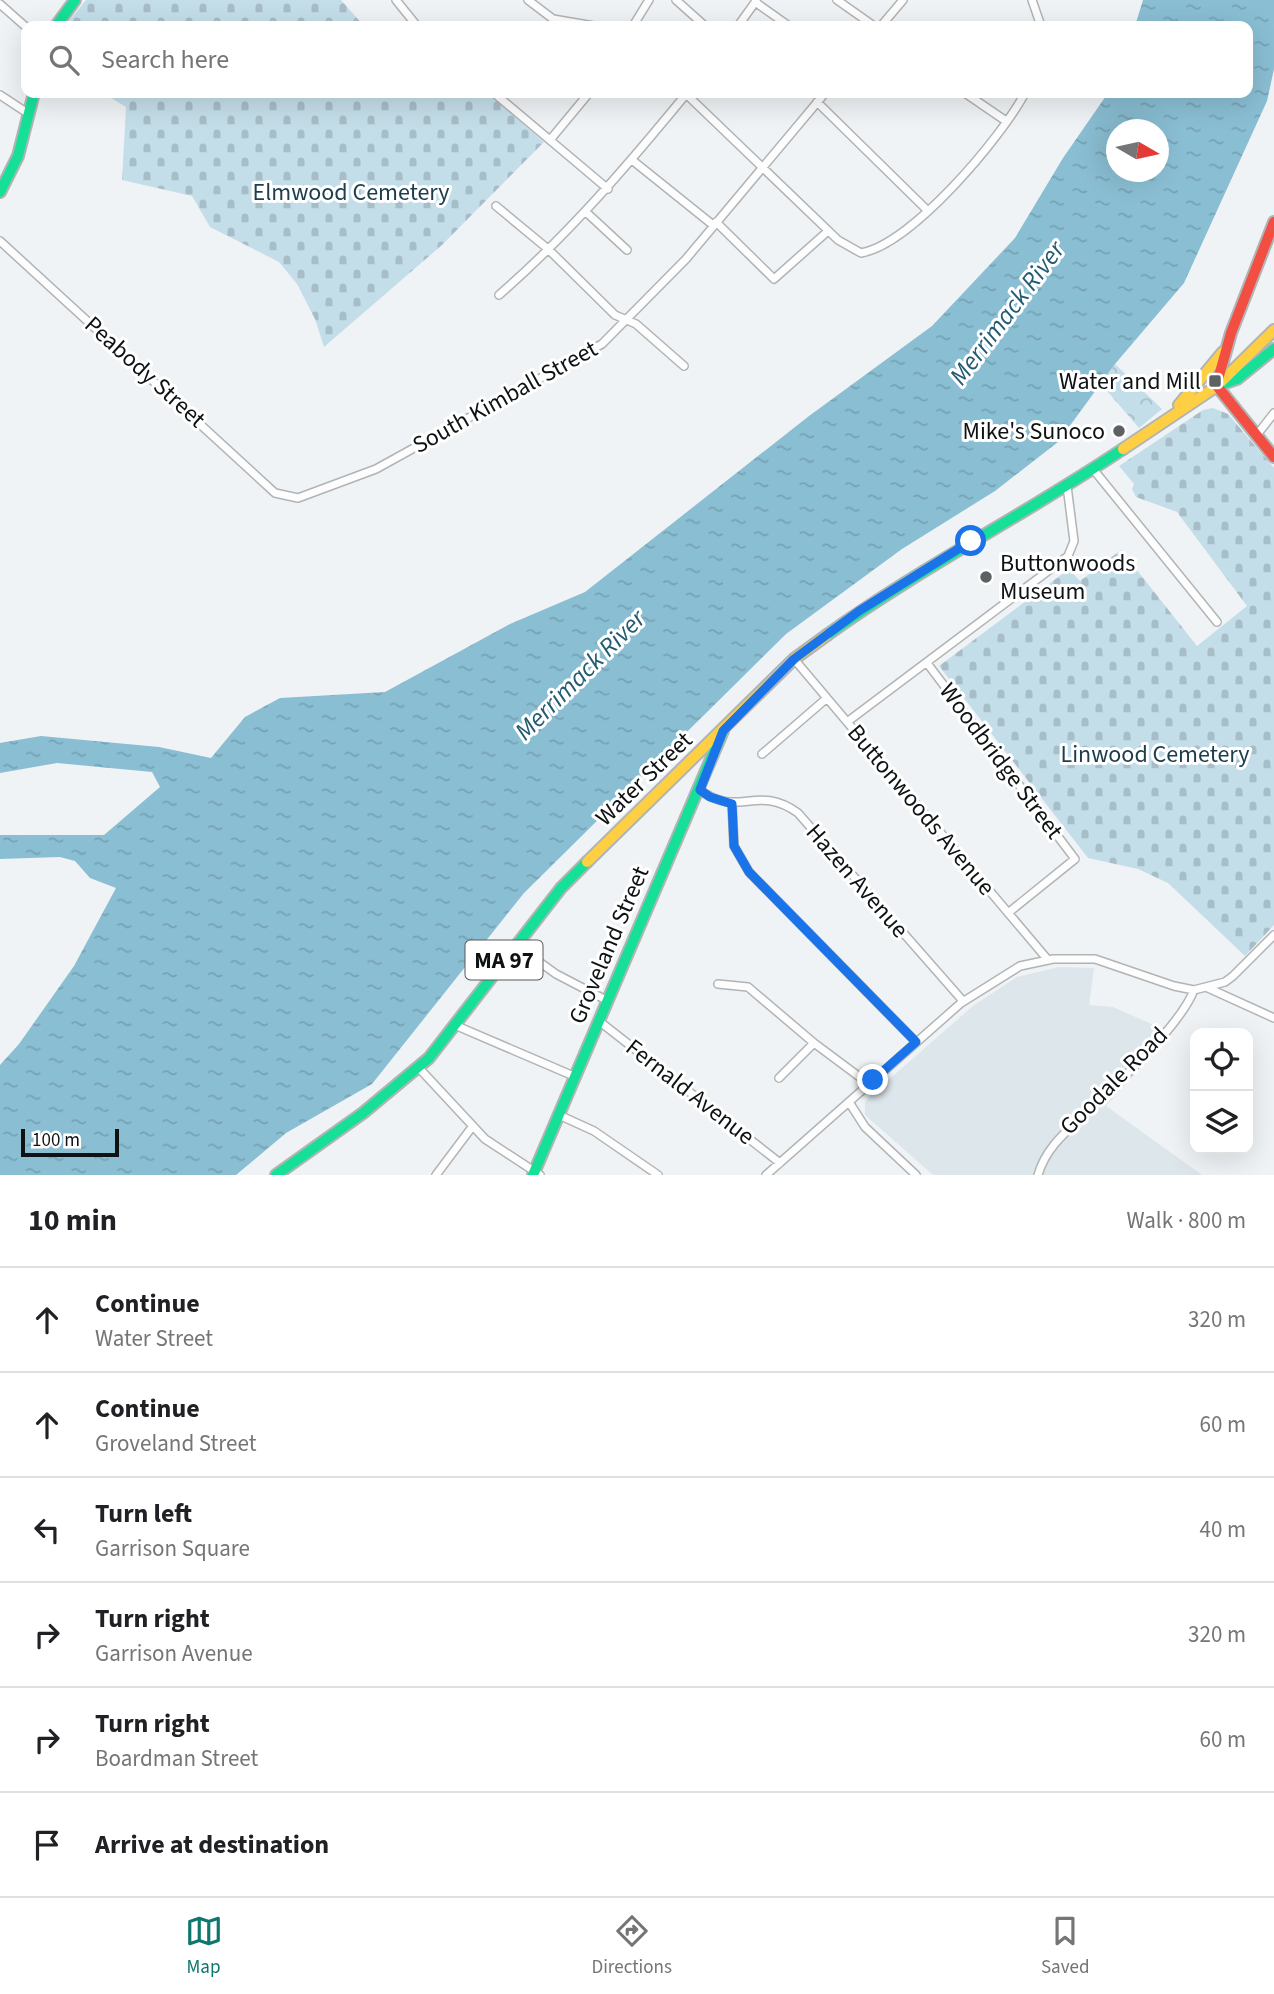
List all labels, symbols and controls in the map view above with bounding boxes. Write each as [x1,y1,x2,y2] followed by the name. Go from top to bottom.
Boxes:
[21,21,1253,98] search box
[45,41,83,79] icon: search
[101,41,229,78] text: Search here
[1106,119,1169,182] north arrow
[253,175,449,210] park label: Elmwood Cemetery
[941,232,1074,393] water label: Merrimack River
[77,308,213,436] street label: Peabody Street
[406,332,604,462] street label: South Kimball Street
[1059,364,1201,399] place label: Water and Mill
[1207,373,1223,389] marker: Water and Mill
[962,414,1105,449] place label: Mike's Sunoco
[1111,423,1127,439] marker: Mike's Sunoco
[955,525,986,556] route start
[1000,546,1135,609] place label: Buttonwoods Museum
[978,569,994,585] marker: Buttonwoods Museum
[506,600,655,749] water label: Merrimack River
[931,676,1071,846] street label: Woodbridge Street
[839,717,1003,903] street label: Buttonwoods Avenue
[588,724,700,834] street label: Water Street
[1061,737,1250,772] park label: Linwood Cemetery
[797,816,917,946] street label: Hazen Avenue
[560,861,658,1029] street label: Groveland Street
[466,940,542,979] road number: MA 97
[1052,1019,1176,1143] street label: Goodale Road
[1190,1028,1253,1154] map controls
[1190,1028,1253,1091] button: locate
[618,1030,762,1154] street label: Fernald Avenue
[857,1064,888,1095] route end
[1190,1091,1253,1154] button: layers
[21,1126,119,1158] scale bar
[32,1127,80,1154] text: 100 m
[28,1199,117,1242] text: 10 min
[1127,1204,1246,1237] text: Walk · 800 m
[95,1285,200,1322] text: Continue
[28,1301,66,1339] icon: ahead
[1188,1303,1246,1336] text: 320 m
[95,1322,213,1355] text: Water Street
[95,1390,200,1427] text: Continue
[28,1406,66,1444] icon: ahead
[1199,1408,1246,1441] text: 60 m
[95,1427,256,1460] text: Groveland Street
[95,1495,192,1532] text: Turn left
[28,1511,66,1549] icon: left
[1199,1513,1246,1546] text: 40 m
[95,1532,250,1565] text: Garrison Square
[95,1600,210,1637] text: Turn right
[28,1616,66,1654] icon: right
[1188,1618,1246,1651] text: 320 m
[95,1637,253,1670] text: Garrison Avenue
[95,1705,210,1742] text: Turn right
[28,1721,66,1759] icon: right
[1199,1723,1246,1756] text: 60 m
[95,1742,258,1775] text: Boardman Street
[28,1826,66,1864] icon: arrive
[95,1826,329,1863] text: Arrive at destination
[185,1912,223,1981] tab: Map
[592,1912,672,1981] tab: Directions
[1041,1912,1089,1981] tab: Saved

